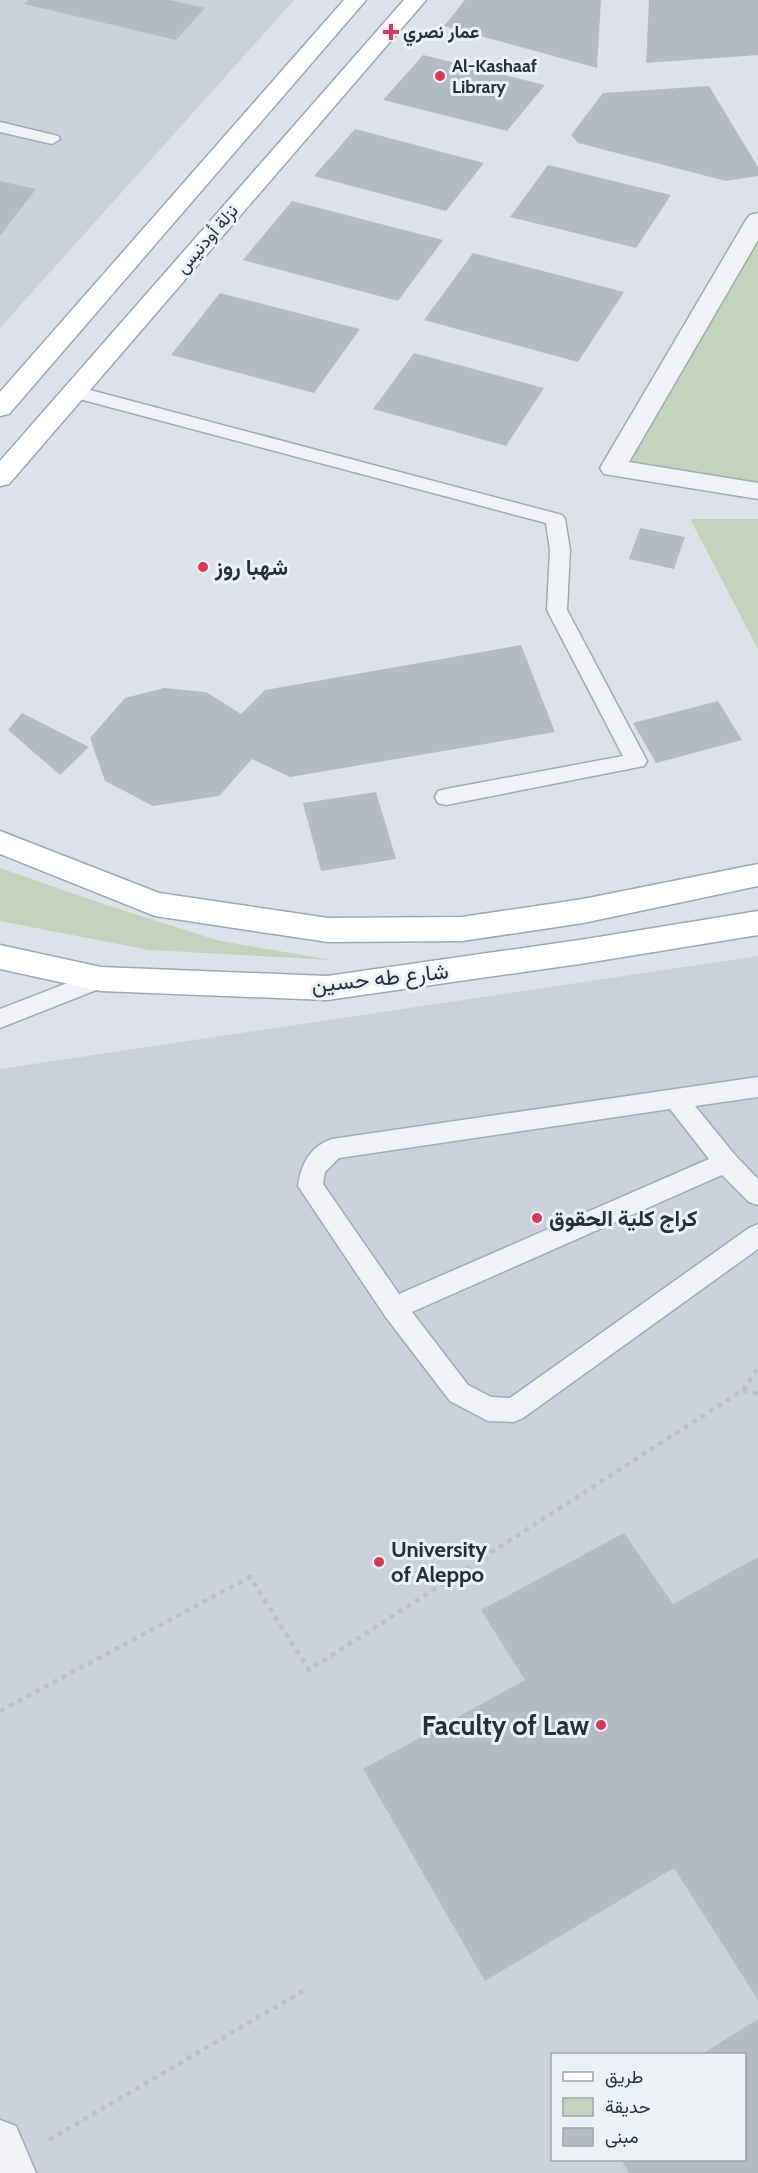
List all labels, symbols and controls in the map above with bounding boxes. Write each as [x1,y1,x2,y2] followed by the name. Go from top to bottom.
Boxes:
[403,21,479,47] place label: عمار نصري
[384,25,398,39] marker: عمار نصري
[452,55,537,98] place label: Al-Kashaaf Library
[433,69,447,83] marker: Al-Kashaaf Library
[171,200,243,278] street label: نزلة أودنيس
[214,554,288,581] place label: شهبا روز
[196,560,210,574] marker: شهبا روز
[310,957,450,1000] street label: شارع طه حسين
[549,1205,697,1233] place label: كراج كلية الحقوق
[530,1211,544,1225] marker: كراج كلية الحقوق
[391,1536,487,1588] place label: University of Aleppo
[372,1555,386,1569] marker: University of Aleppo
[422,1709,589,1742] place label: Faculty of Law
[594,1718,608,1732] marker: Faculty of Law
[551,2053,746,2161] legend
[605,2066,643,2088] text: طريق
[605,2096,651,2118] text: حديقة
[605,2126,639,2148] text: مبنى

